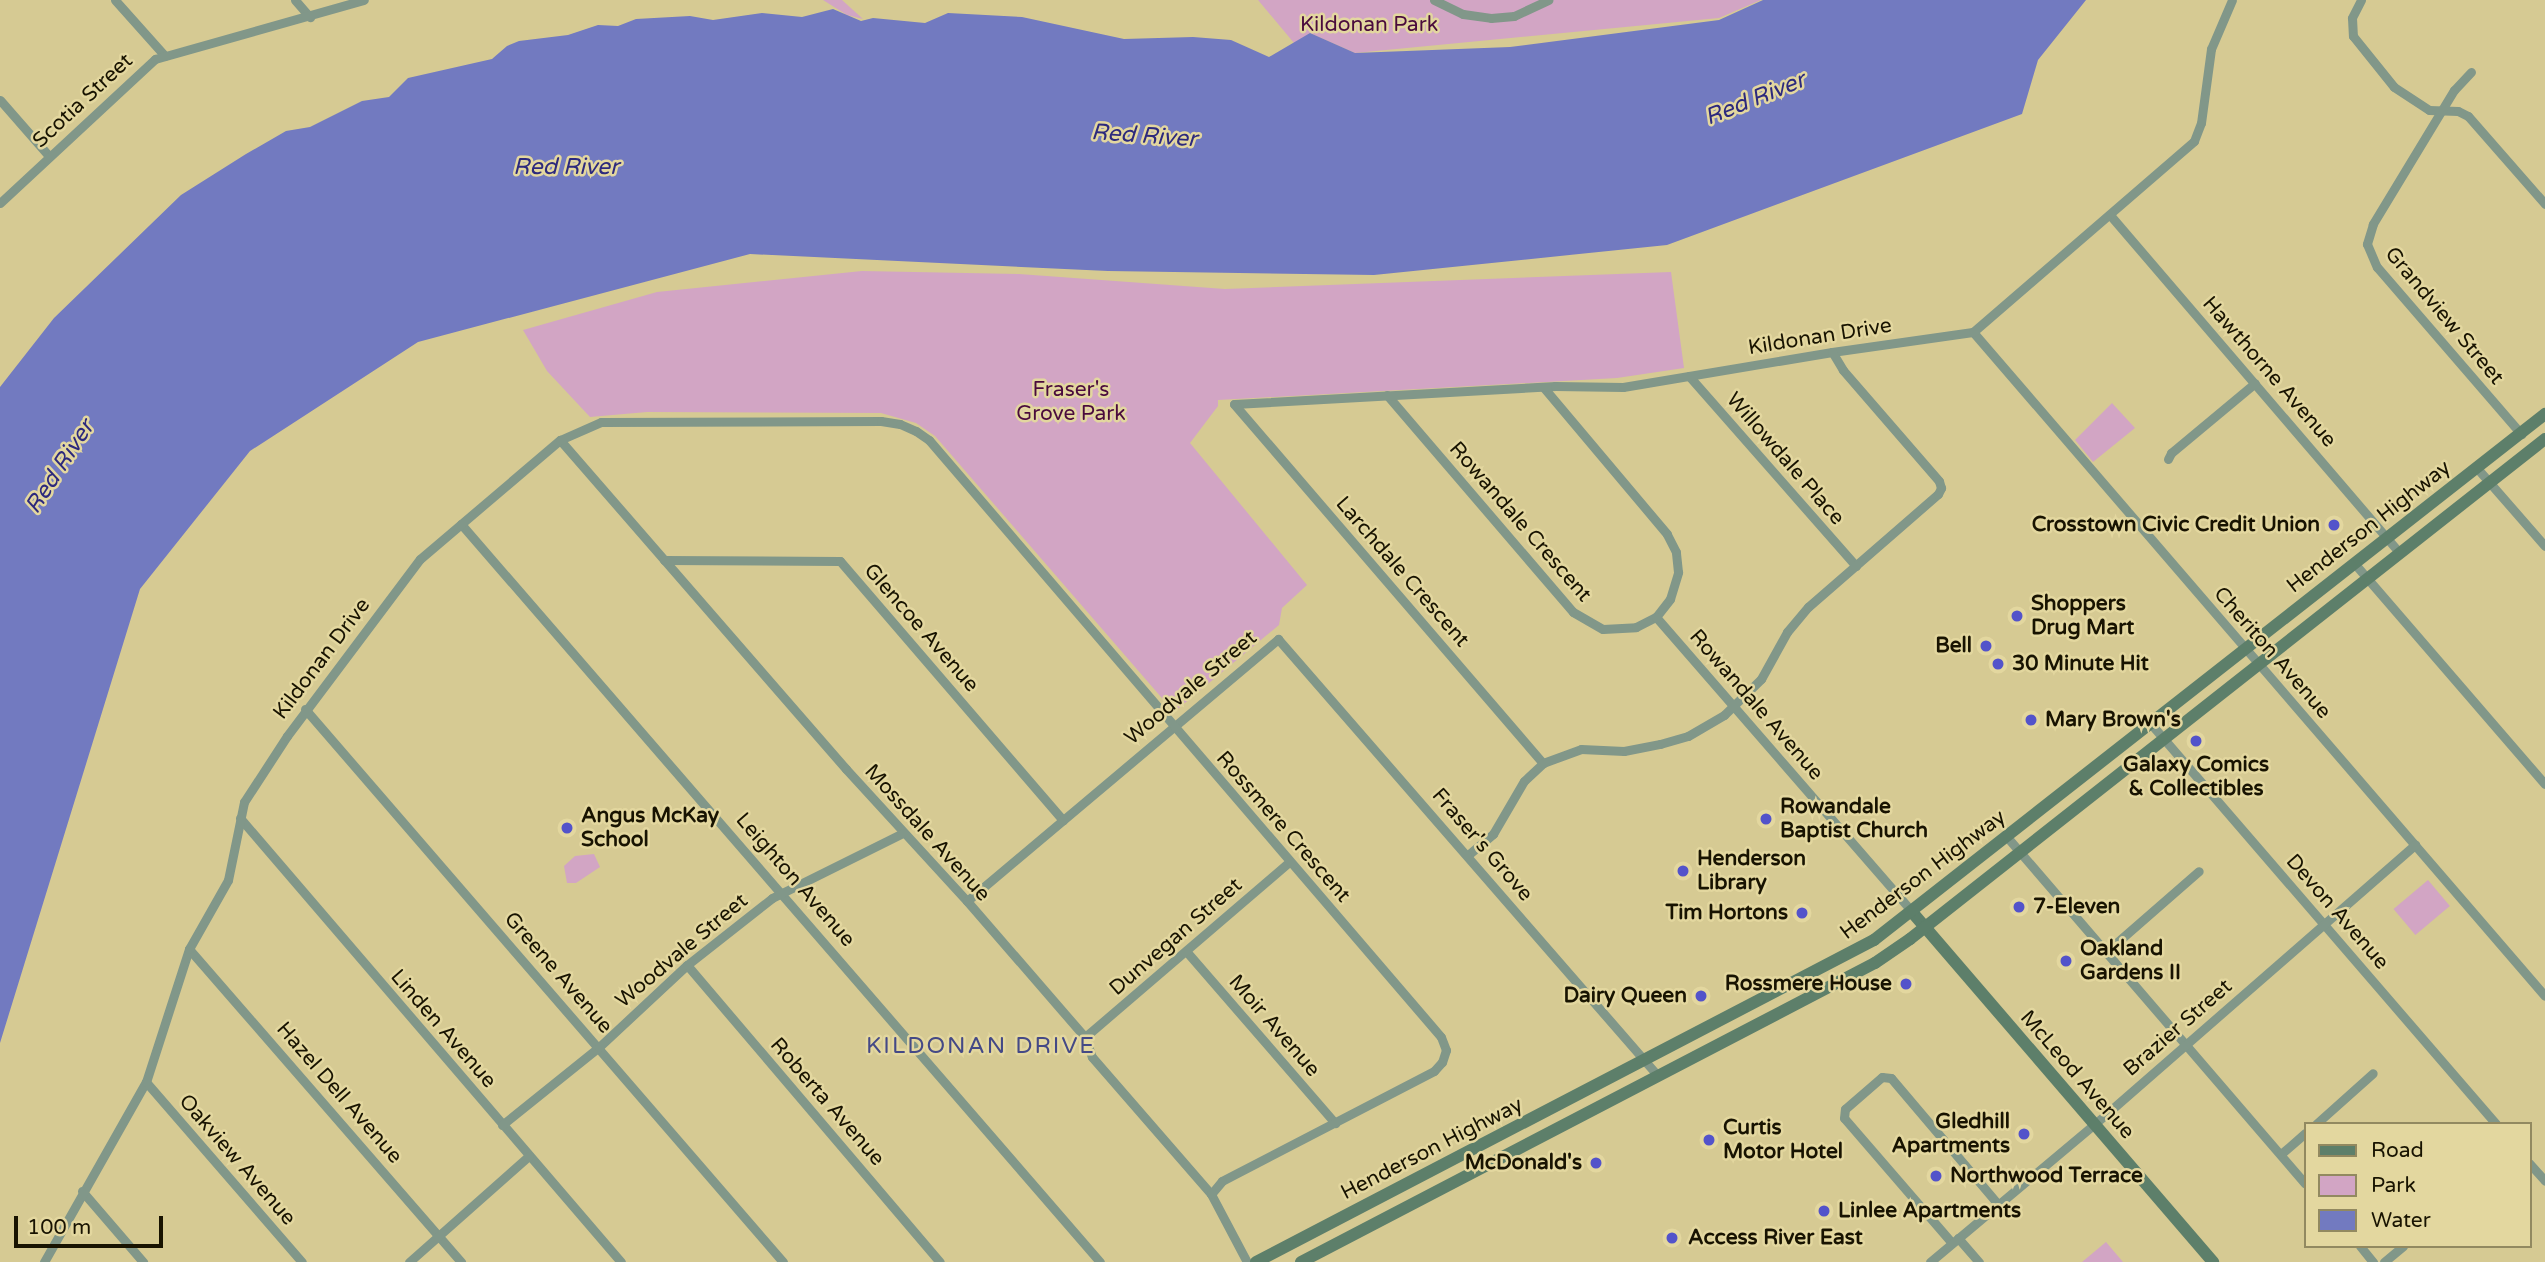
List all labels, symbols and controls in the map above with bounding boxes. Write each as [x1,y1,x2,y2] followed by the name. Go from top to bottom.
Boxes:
[1300,12,1438,38] park label: Kildonan Park
[28,48,138,154] street label: Scotia Street
[1701,66,1809,132] water label: Red River
[1090,119,1198,153] water label: Red River
[513,153,619,181] water label: Red River
[2379,242,2509,390] street label: Grandview Street
[2197,291,2341,453] street label: Hawthorne Avenue
[1746,313,1894,361] street label: Kildonan Drive
[1016,377,1126,427] park label: Fraser's Grove Park
[1721,388,1849,530] street label: Willowdale Place
[20,415,100,519] water label: Red River
[1444,437,1596,607] street label: Rowandale Crescent
[2282,455,2456,599] street label: Henderson Highway
[1330,492,1474,652] street label: Larchdale Crescent
[2032,512,2320,538] place label: Crosstown Civic Credit Union
[2326,517,2342,533] marker: Crosstown Civic Credit Union
[858,559,984,697] street label: Glencoe Avenue
[2208,582,2336,724] street label: Cheriton Avenue
[2031,591,2134,641] place label: Shoppers Drug Mart
[268,593,376,725] street label: Kildonan Drive
[2009,608,2025,624] marker: Shoppers Drug Mart
[1684,624,1828,786] street label: Rowandale Avenue
[1120,625,1262,751] street label: Woodvale Street
[1935,633,1972,659] place label: Bell
[1978,638,1994,654] marker: Bell
[2012,651,2149,677] place label: 30 Minute Hit
[1990,656,2006,672] marker: 30 Minute Hit
[2045,707,2181,733] place label: Mary Brown's
[2023,712,2039,728] marker: Mary Brown's
[2188,733,2204,749] marker: Galaxy Comics & Collectibles
[1211,746,1355,908] street label: Rossmere Crescent
[2123,752,2269,802] place label: Galaxy Comics & Collectibles
[859,759,995,907] street label: Mossdale Avenue
[1426,783,1538,907] street label: Fraser's Grove
[1780,794,1928,844] place label: Rowandale Baptist Church
[581,803,719,853] place label: Angus McKay School
[1835,805,2011,945] street label: Henderson Highway
[730,808,860,952] street label: Leighton Avenue
[1758,811,1774,827] marker: Rowandale Baptist Church
[559,820,575,836] marker: Angus McKay School
[1697,846,1806,896] place label: Henderson Library
[2280,849,2394,975] street label: Devon Avenue
[1675,863,1691,879] marker: Henderson Library
[1105,873,1247,1001] street label: Dunvegan Street
[611,888,753,1014] street label: Woodvale Street
[2033,894,2120,920] place label: 7-Eleven
[2011,899,2027,915] marker: 7-Eleven
[1666,900,1788,926] place label: Tim Hortons
[1794,905,1810,921] marker: Tim Hortons
[498,907,618,1039] street label: Greene Avenue
[2080,936,2181,986] place label: Oakland Gardens II
[2058,953,2074,969] marker: Oakland Gardens II
[385,965,501,1093] street label: Linden Avenue
[1223,970,1325,1082] street label: Moir Avenue
[1725,971,1892,997] place label: Rossmere House
[2119,974,2237,1082] street label: Brazier Street
[1898,976,1914,992] marker: Rossmere House
[1563,983,1687,1009] place label: Dairy Queen
[1693,988,1709,1004] marker: Dairy Queen
[2014,1006,2140,1144] street label: McLeod Avenue
[271,1017,407,1169] street label: Hazel Dell Avenue
[868,1032,1094,1060] district label: KILDONAN DRIVE
[765,1033,889,1171] street label: Roberta Avenue
[173,1089,301,1231] street label: Oakview Avenue
[1337,1092,1527,1206] street label: Henderson Highway
[1892,1109,2010,1159] place label: Gledhill Apartments
[1723,1115,1843,1165] place label: Curtis Motor Hotel
[2304,1122,2531,1248] legend
[2016,1126,2032,1142] marker: Gledhill Apartments
[1701,1132,1717,1148] marker: Curtis Motor Hotel
[2371,1138,2424,1163] text: Road
[1465,1150,1582,1176] place label: McDonald's
[1588,1155,1604,1171] marker: McDonald's
[1950,1163,2143,1189] place label: Northwood Terrace
[1928,1168,1944,1184] marker: Northwood Terrace
[2371,1173,2416,1198] text: Park
[1838,1198,2021,1224] place label: Linlee Apartments
[18,1202,166,1246] scale bar
[1816,1203,1832,1219] marker: Linlee Apartments
[2371,1208,2431,1233] text: Water
[27,1215,91,1240] text: 100 m
[1688,1225,1863,1251] place label: Access River East
[1662,1228,1682,1248] marker: Access River East

